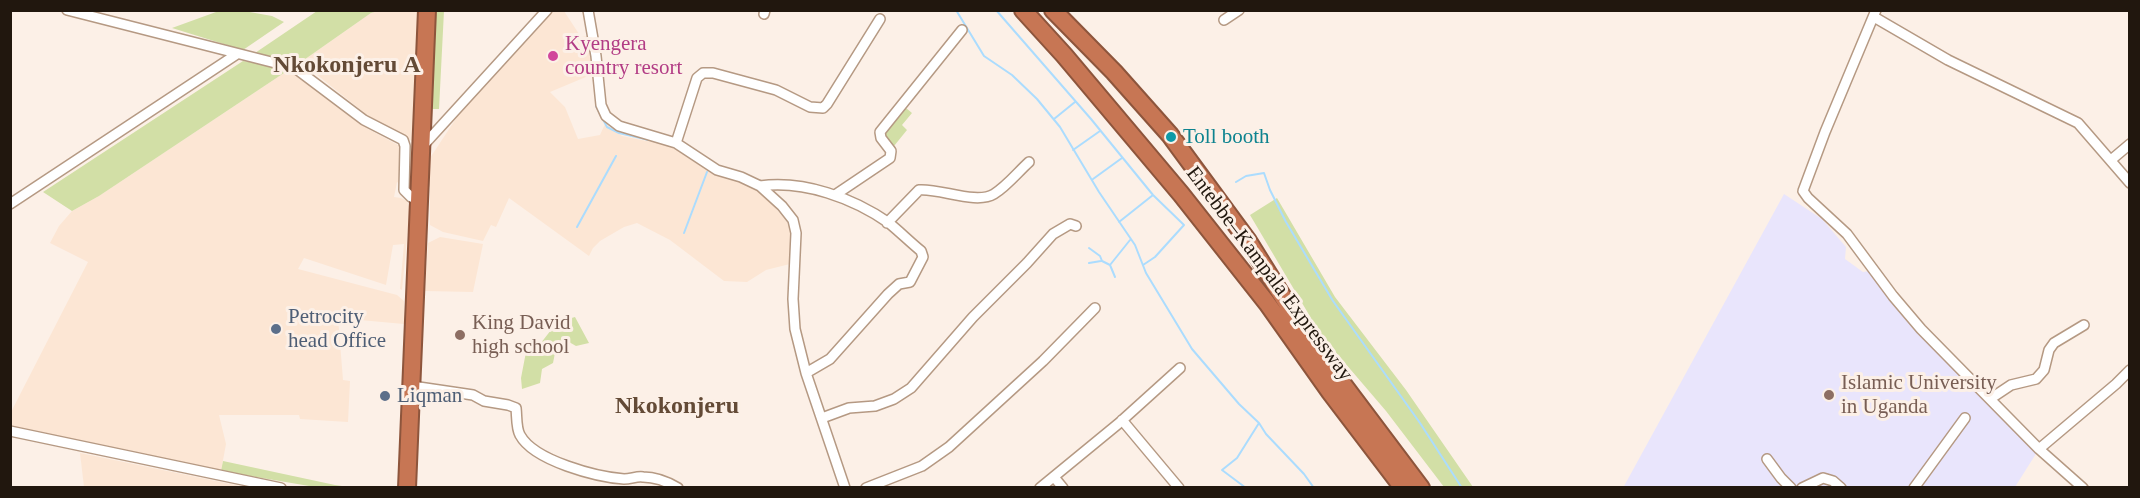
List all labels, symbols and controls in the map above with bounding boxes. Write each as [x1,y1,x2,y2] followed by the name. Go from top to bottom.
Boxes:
[565,31,682,81] place label: Kyengera country resort
[546,49,560,63] marker: Kyengera country resort
[273,52,421,80] district label: Nkokonjeru A
[1183,124,1270,150] place label: Toll booth
[1164,130,1178,144] marker: Toll booth
[1180,162,1358,386] street label: Entebbe–Kampala Expressway
[288,304,386,354] place label: Petrocity head Office
[472,310,571,360] place label: King David high school
[269,322,283,336] marker: Petrocity head Office
[453,328,467,342] marker: King David high school
[1841,370,1997,420] place label: Islamic University in Uganda
[397,383,462,409] place label: Liqman
[1822,388,1836,402] marker: Islamic University in Uganda
[378,389,392,403] marker: Liqman
[615,393,739,421] district label: Nkokonjeru

